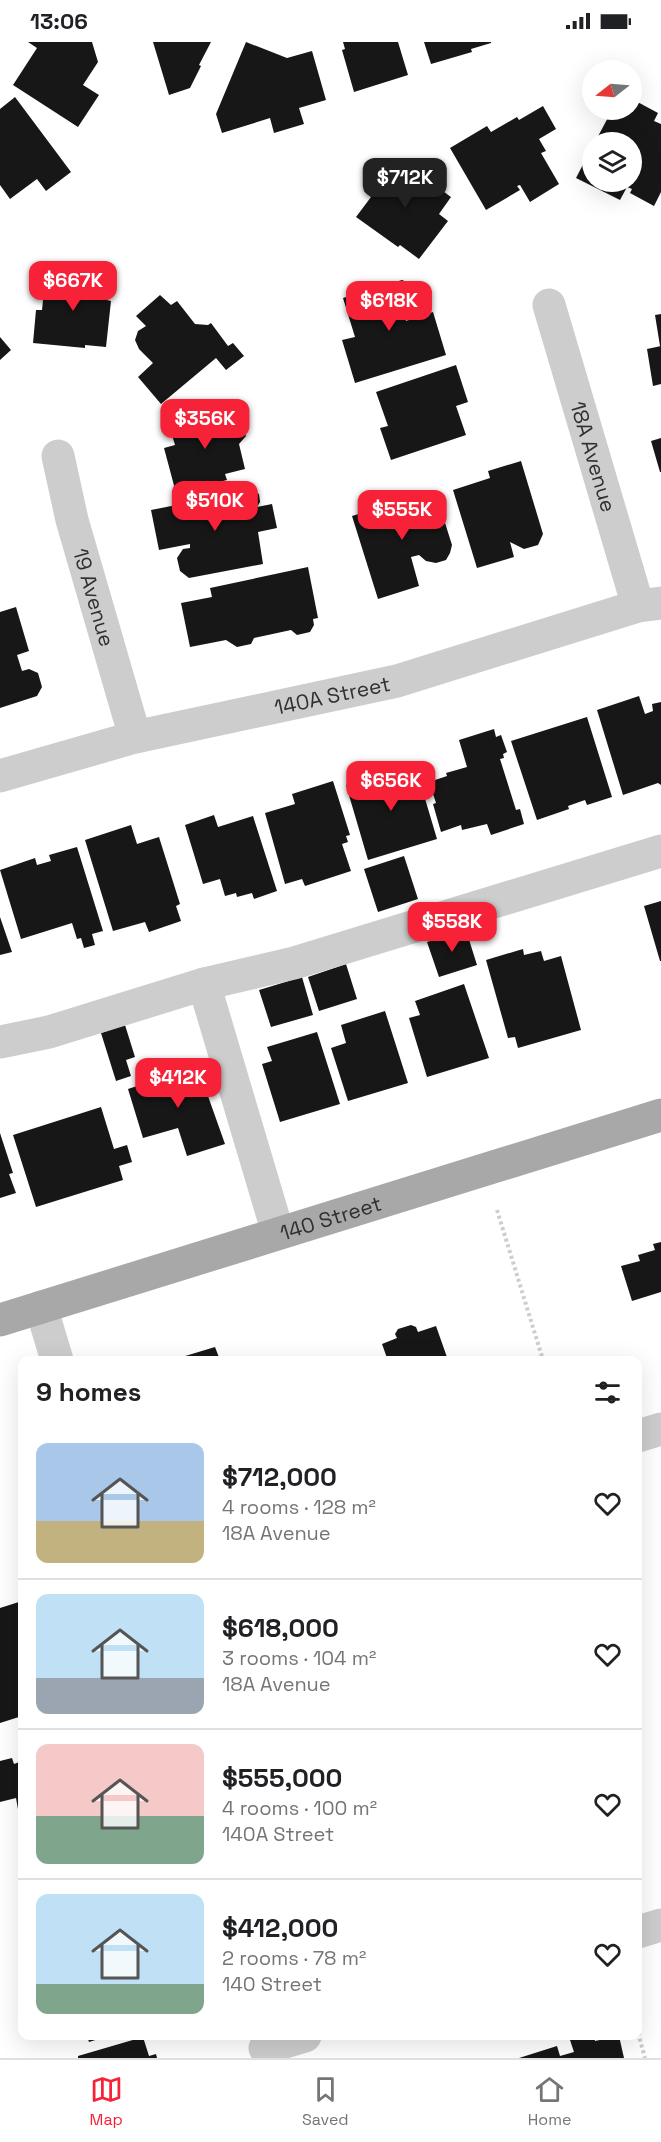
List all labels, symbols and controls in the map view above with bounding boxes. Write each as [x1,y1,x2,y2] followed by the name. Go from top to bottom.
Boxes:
[30,7,88,35] text: 13:06
[582,60,642,120] north arrow
[582,60,642,192] map controls
[582,132,642,192] button: layers
[363,158,447,209] pin: $712K
[377,164,433,190] text: $712K
[31,261,115,312] pin: $667K
[43,267,103,293] text: $667K
[347,281,431,332] pin: $618K
[360,287,418,313] text: $618K
[565,398,623,515] street label: 18A Avenue
[163,399,247,450] pin: $356K
[174,405,236,431] text: $356K
[173,481,257,532] pin: $510K
[186,487,244,513] text: $510K
[360,490,444,541] pin: $555K
[372,496,432,522] text: $555K
[67,545,121,650] street label: 19 Avenue
[272,669,393,720] street label: 140A Street
[349,761,433,812] pin: $656K
[360,767,422,793] text: $656K
[410,902,494,953] pin: $558K
[422,908,482,934] text: $558K
[136,1058,220,1109] pin: $412K
[149,1064,207,1090] text: $412K
[276,1189,385,1246] street label: 140 Street
[36,1375,141,1409] text: 9 homes
[591,1376,624,1409] icon: filters
[222,1460,337,1494] text: $712,000
[84,1467,156,1539] icon: home
[591,1487,624,1520] icon: heart
[222,1494,376,1520] text: 4 rooms · 128 m²
[222,1520,331,1546] text: 18A Avenue
[222,1611,339,1645] text: $618,000
[84,1618,156,1690] icon: home
[591,1638,624,1671] icon: heart
[222,1645,376,1671] text: 3 rooms · 104 m²
[222,1671,331,1697] text: 18A Avenue
[222,1761,342,1795] text: $555,000
[84,1768,156,1840] icon: home
[591,1788,624,1821] icon: heart
[222,1795,377,1821] text: 4 rooms · 100 m²
[222,1821,334,1847] text: 140A Street
[222,1911,338,1945] text: $412,000
[84,1918,156,1990] icon: home
[591,1938,624,1971] icon: heart
[222,1945,366,1971] text: 2 rooms · 78 m²
[222,1971,322,1997] text: 140 Street
[90,2073,123,2130] tab: Map
[302,2073,349,2130] tab: Saved
[528,2073,571,2130] tab: Home

